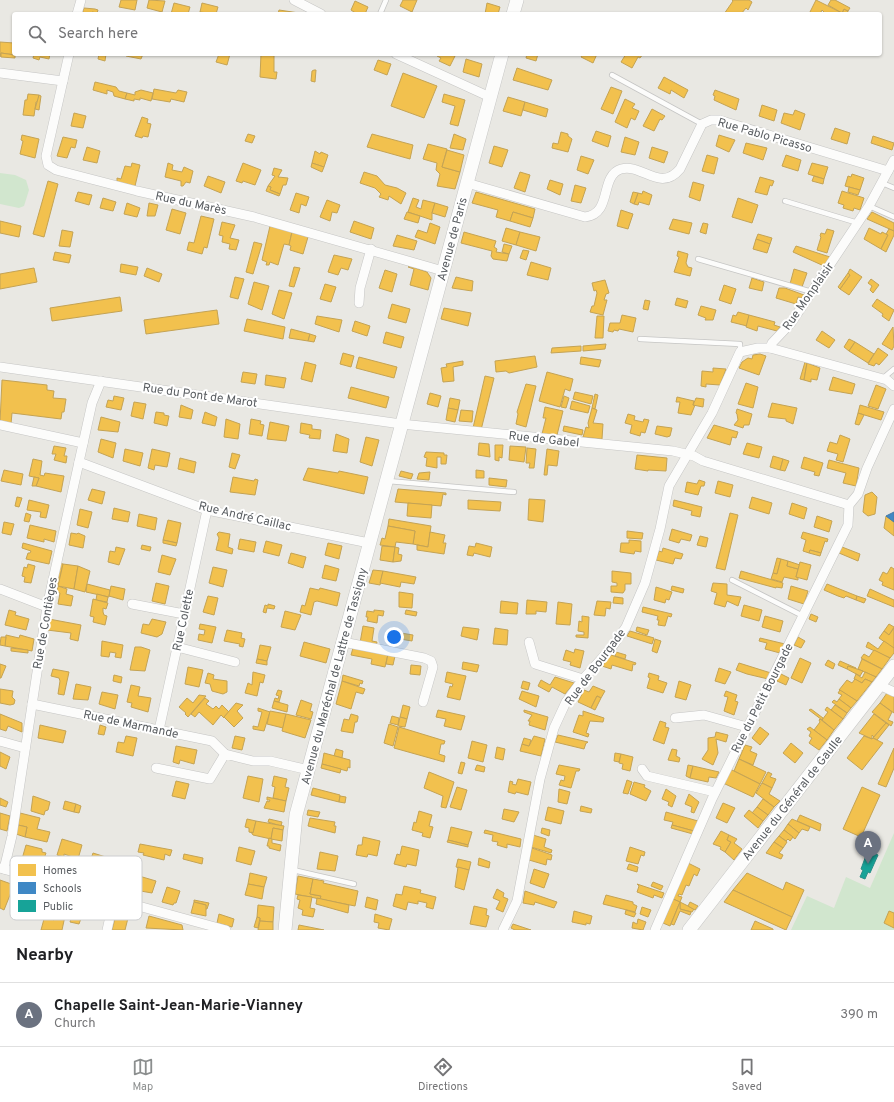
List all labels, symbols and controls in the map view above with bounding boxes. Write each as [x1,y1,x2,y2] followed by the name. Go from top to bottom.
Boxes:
[12,12,882,56] search box
[26,23,48,45] icon: search
[58,25,138,44] text: Search here
[716,115,814,157] street label: Rue Pablo Picasso
[154,189,228,219] street label: Rue du Marès
[434,196,472,283] street label: Avenue de Paris
[779,259,838,334] street label: Rue Monplaisir
[142,380,258,412] street label: Rue du Pont de Marot
[508,428,580,452] street label: Rue de Gabel
[197,499,293,535] street label: Rue André Caillac
[298,566,372,787] street label: Avenue du Maréchal de Lattre de Tassigny
[30,576,62,671] street label: Rue de Contièges
[170,588,198,653] street label: Rue Colette
[562,626,630,709] street label: Rue de Bourgade
[384,627,404,647] your location
[728,641,798,756] street label: Rue du Petit Bourgade
[82,707,180,743] street label: Rue de Marmande
[739,733,847,864] street label: Avenue du Général de Gaulle
[855,831,881,864] pin: A
[10,856,142,920] legend
[43,864,77,878] text: Homes
[43,882,82,896] text: Schools
[43,900,73,914] text: Public
[16,945,73,967] text: Nearby
[54,997,303,1016] text: Chapelle Saint-Jean-Marie-Vianney
[24,1007,34,1023] text: A
[840,1007,878,1023] text: 390 m
[54,1016,96,1032] text: Church
[132,1056,154,1094] tab: Map
[418,1056,468,1094] tab: Directions
[732,1056,762,1094] tab: Saved

